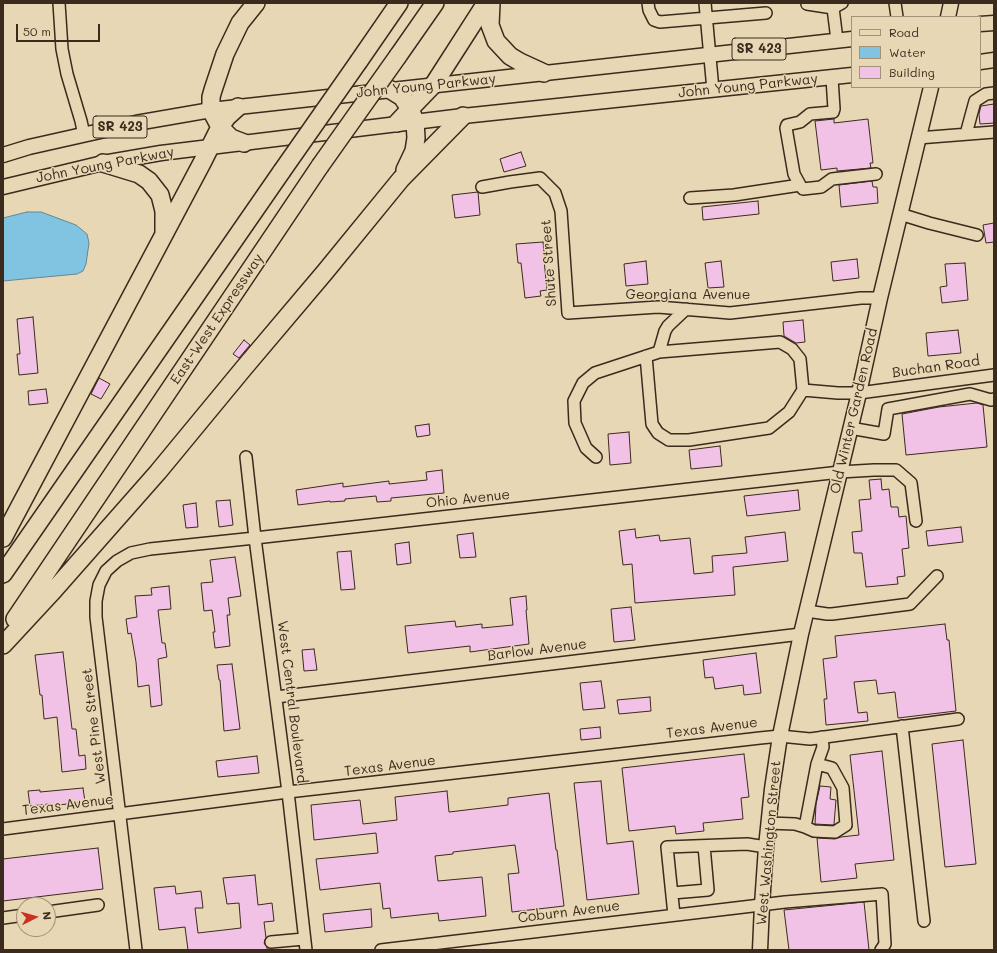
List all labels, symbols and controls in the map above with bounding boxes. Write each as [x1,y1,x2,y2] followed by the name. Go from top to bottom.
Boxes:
[18,16,102,42] scale bar
[851,16,981,88] legend
[23,23,51,39] text: 50 m
[889,24,919,40] text: Road
[732,38,786,60] road number: SR 423
[889,44,926,60] text: Water
[889,64,935,80] text: Building
[355,70,497,102] street label: John Young Parkway
[677,70,819,102] street label: John Young Parkway
[93,116,147,138] road number: SR 423
[35,143,175,187] street label: John Young Parkway
[538,219,560,307] street label: Shute Street
[167,250,267,388] street label: East-West Expressway
[626,287,750,303] street label: Georgiana Avenue
[827,327,881,495] street label: Old Winter Garden Road
[891,353,981,381] street label: Buchan Road
[425,486,511,512] street label: Ohio Avenue
[274,620,310,784] street label: West Central Boulevard
[486,636,588,664] street label: Barlow Avenue
[79,667,109,785] street label: West Pine Street
[665,714,759,742] street label: Texas Avenue
[343,752,437,780] street label: Texas Avenue
[753,760,785,926] street label: West Washington Street
[21,791,115,819] street label: Texas Avenue
[16,897,56,937] north arrow
[517,897,621,927] street label: Coburn Avenue
[40,911,55,921] text: N

